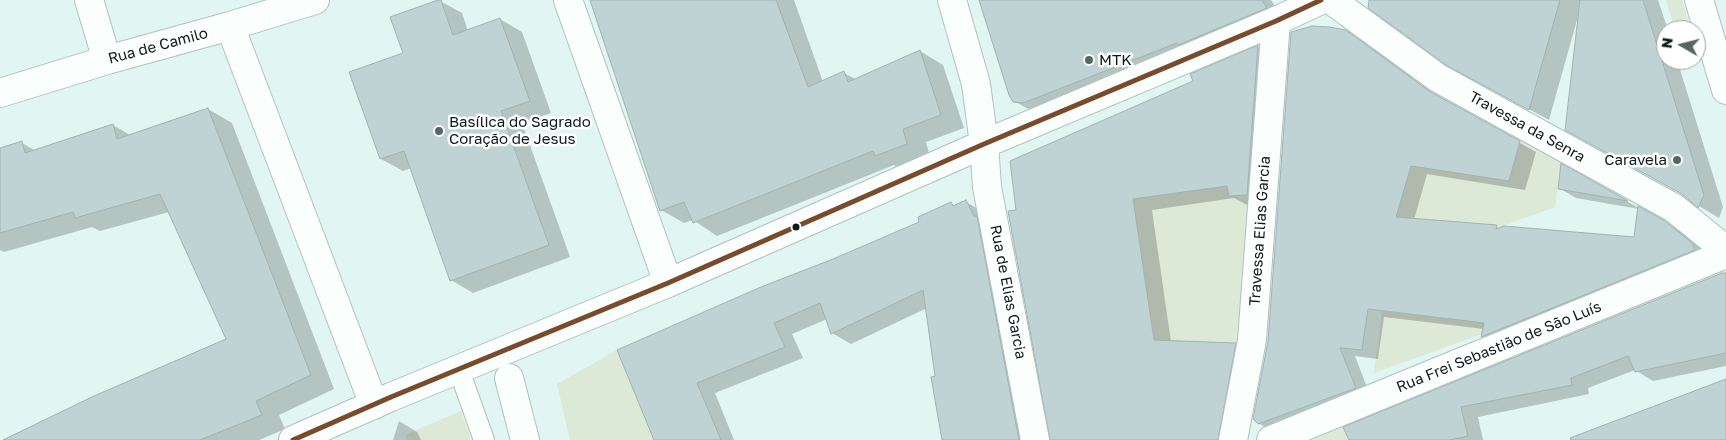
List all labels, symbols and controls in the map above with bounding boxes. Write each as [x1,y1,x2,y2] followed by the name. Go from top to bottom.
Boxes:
[1656,20,1706,70] north arrow
[106,24,210,68] street label: Rua de Camilo
[1657,37,1676,49] text: N
[1099,51,1132,69] place label: MTK
[1083,54,1095,66] marker: MTK
[1466,88,1588,166] street label: Travessa da Senra
[449,113,591,148] place label: Basílica do Sagrado Coração de Jesus
[433,125,445,137] marker: Basílica do Sagrado Coração de Jesus
[1604,151,1667,169] place label: Caravela
[1671,154,1683,166] marker: Caravela
[1246,155,1274,307] street label: Travessa Elias Garcia
[791,222,801,232] unlabelled marker
[986,223,1030,361] street label: Rua de Elias Garcia
[1394,298,1604,396] street label: Rua Frei Sebastião de São Luís

